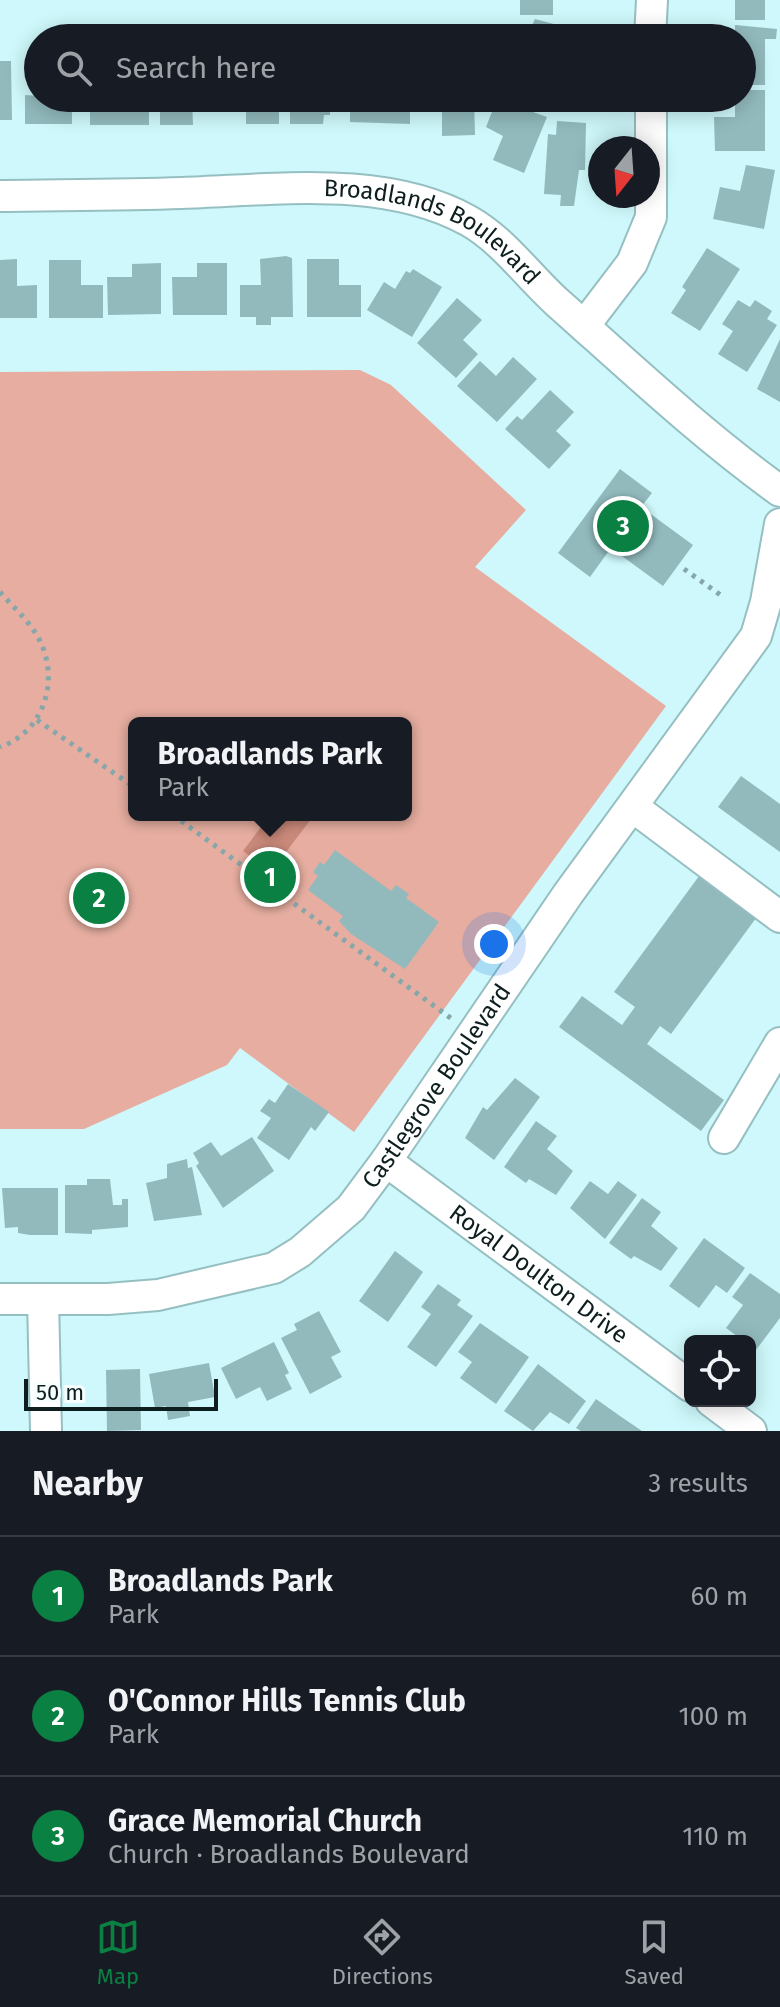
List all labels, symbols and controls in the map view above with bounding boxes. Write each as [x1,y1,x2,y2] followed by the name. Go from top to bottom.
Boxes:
[24,24,756,112] search box
[52,46,96,90] icon: search
[116,50,276,86] text: Search here
[588,136,660,208] north arrow
[323,174,546,290] street label: Broadlands Boulevard
[597,496,649,556] pin: 3
[128,717,412,821] popup
[158,736,382,772] text: Broadlands Park
[158,772,209,803] text: Park
[244,847,296,907] pin: 1
[73,868,125,928] pin: 2
[474,924,514,964] your location
[356,979,516,1194] street label: Castlegrove Boulevard
[444,1199,634,1349] street label: Royal Doulton Drive
[684,1335,756,1407] map controls
[684,1335,756,1407] button: locate
[24,1375,218,1411] scale bar
[36,1379,84,1406] text: 50 m
[32,1463,143,1504] text: Nearby
[648,1468,748,1499] text: 3 results
[108,1563,333,1599] text: Broadlands Park
[52,1581,64,1612] text: 1
[690,1581,748,1612] text: 60 m
[108,1599,159,1630] text: Park
[108,1683,466,1719] text: O'Connor Hills Tennis Club
[51,1701,65,1732] text: 2
[679,1701,748,1732] text: 100 m
[108,1719,159,1750] text: Park
[108,1803,422,1839] text: Grace Memorial Church
[51,1821,65,1852] text: 3
[682,1821,748,1852] text: 110 m
[108,1839,470,1870] text: Church · Broadlands Boulevard
[96,1915,140,1990] tab: Map
[332,1915,433,1990] tab: Directions
[625,1915,684,1990] tab: Saved

